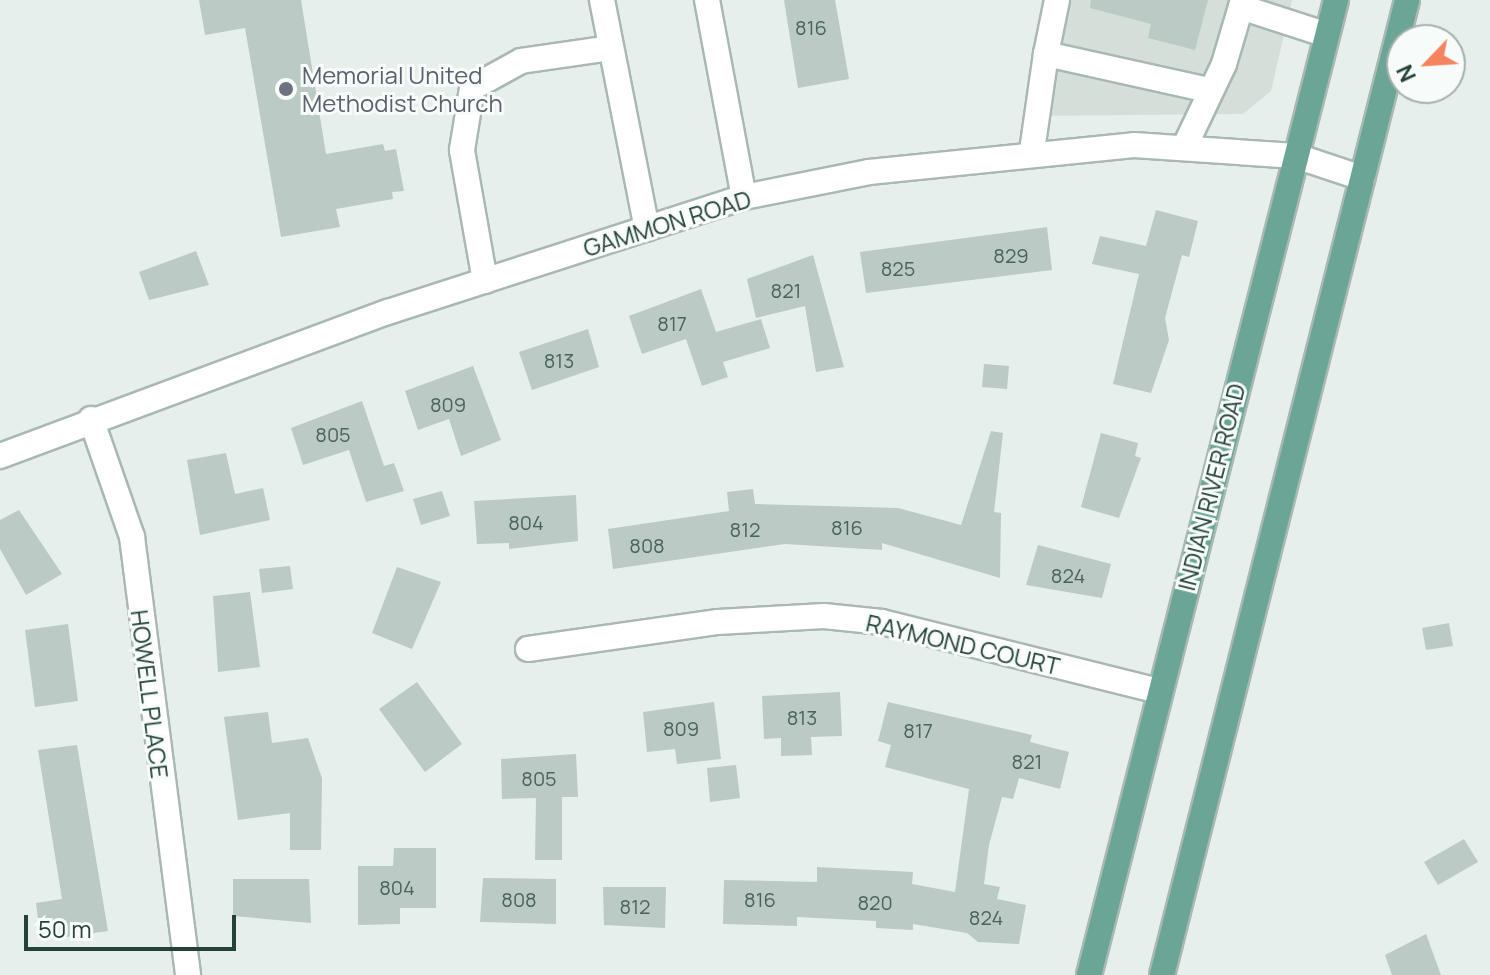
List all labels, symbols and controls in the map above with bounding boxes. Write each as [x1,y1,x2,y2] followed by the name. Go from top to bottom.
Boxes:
[795,15,827,39] house number: 816
[1386,24,1466,104] north arrow
[1389,60,1423,87] text: N
[302,61,503,117] place label: Memorial United Methodist Church
[277,80,295,98] marker: Memorial United Methodist Church
[580,184,754,262] street label: GAMMON ROAD
[993,243,1029,267] house number: 829
[881,256,915,280] house number: 825
[771,278,801,302] house number: 821
[657,311,687,335] house number: 817
[544,348,574,372] house number: 813
[1171,380,1251,594] street label: INDIAN RIVER ROAD
[430,392,466,416] house number: 809
[315,422,351,446] house number: 805
[508,510,544,534] house number: 804
[831,515,863,539] house number: 816
[730,517,760,541] house number: 812
[629,533,665,557] house number: 808
[1051,563,1085,587] house number: 824
[125,607,175,781] street label: HOWELL PLACE
[863,608,1063,680] street label: RAYMOND COURT
[787,705,817,729] house number: 813
[663,716,699,740] house number: 809
[903,718,933,742] house number: 817
[1012,749,1042,773] house number: 821
[521,766,557,790] house number: 805
[379,875,415,899] house number: 804
[501,887,537,911] house number: 808
[744,887,776,911] house number: 816
[857,890,893,914] house number: 820
[620,894,650,918] house number: 812
[28,899,240,949] scale bar
[969,905,1003,929] house number: 824
[38,912,92,945] text: 50 m

